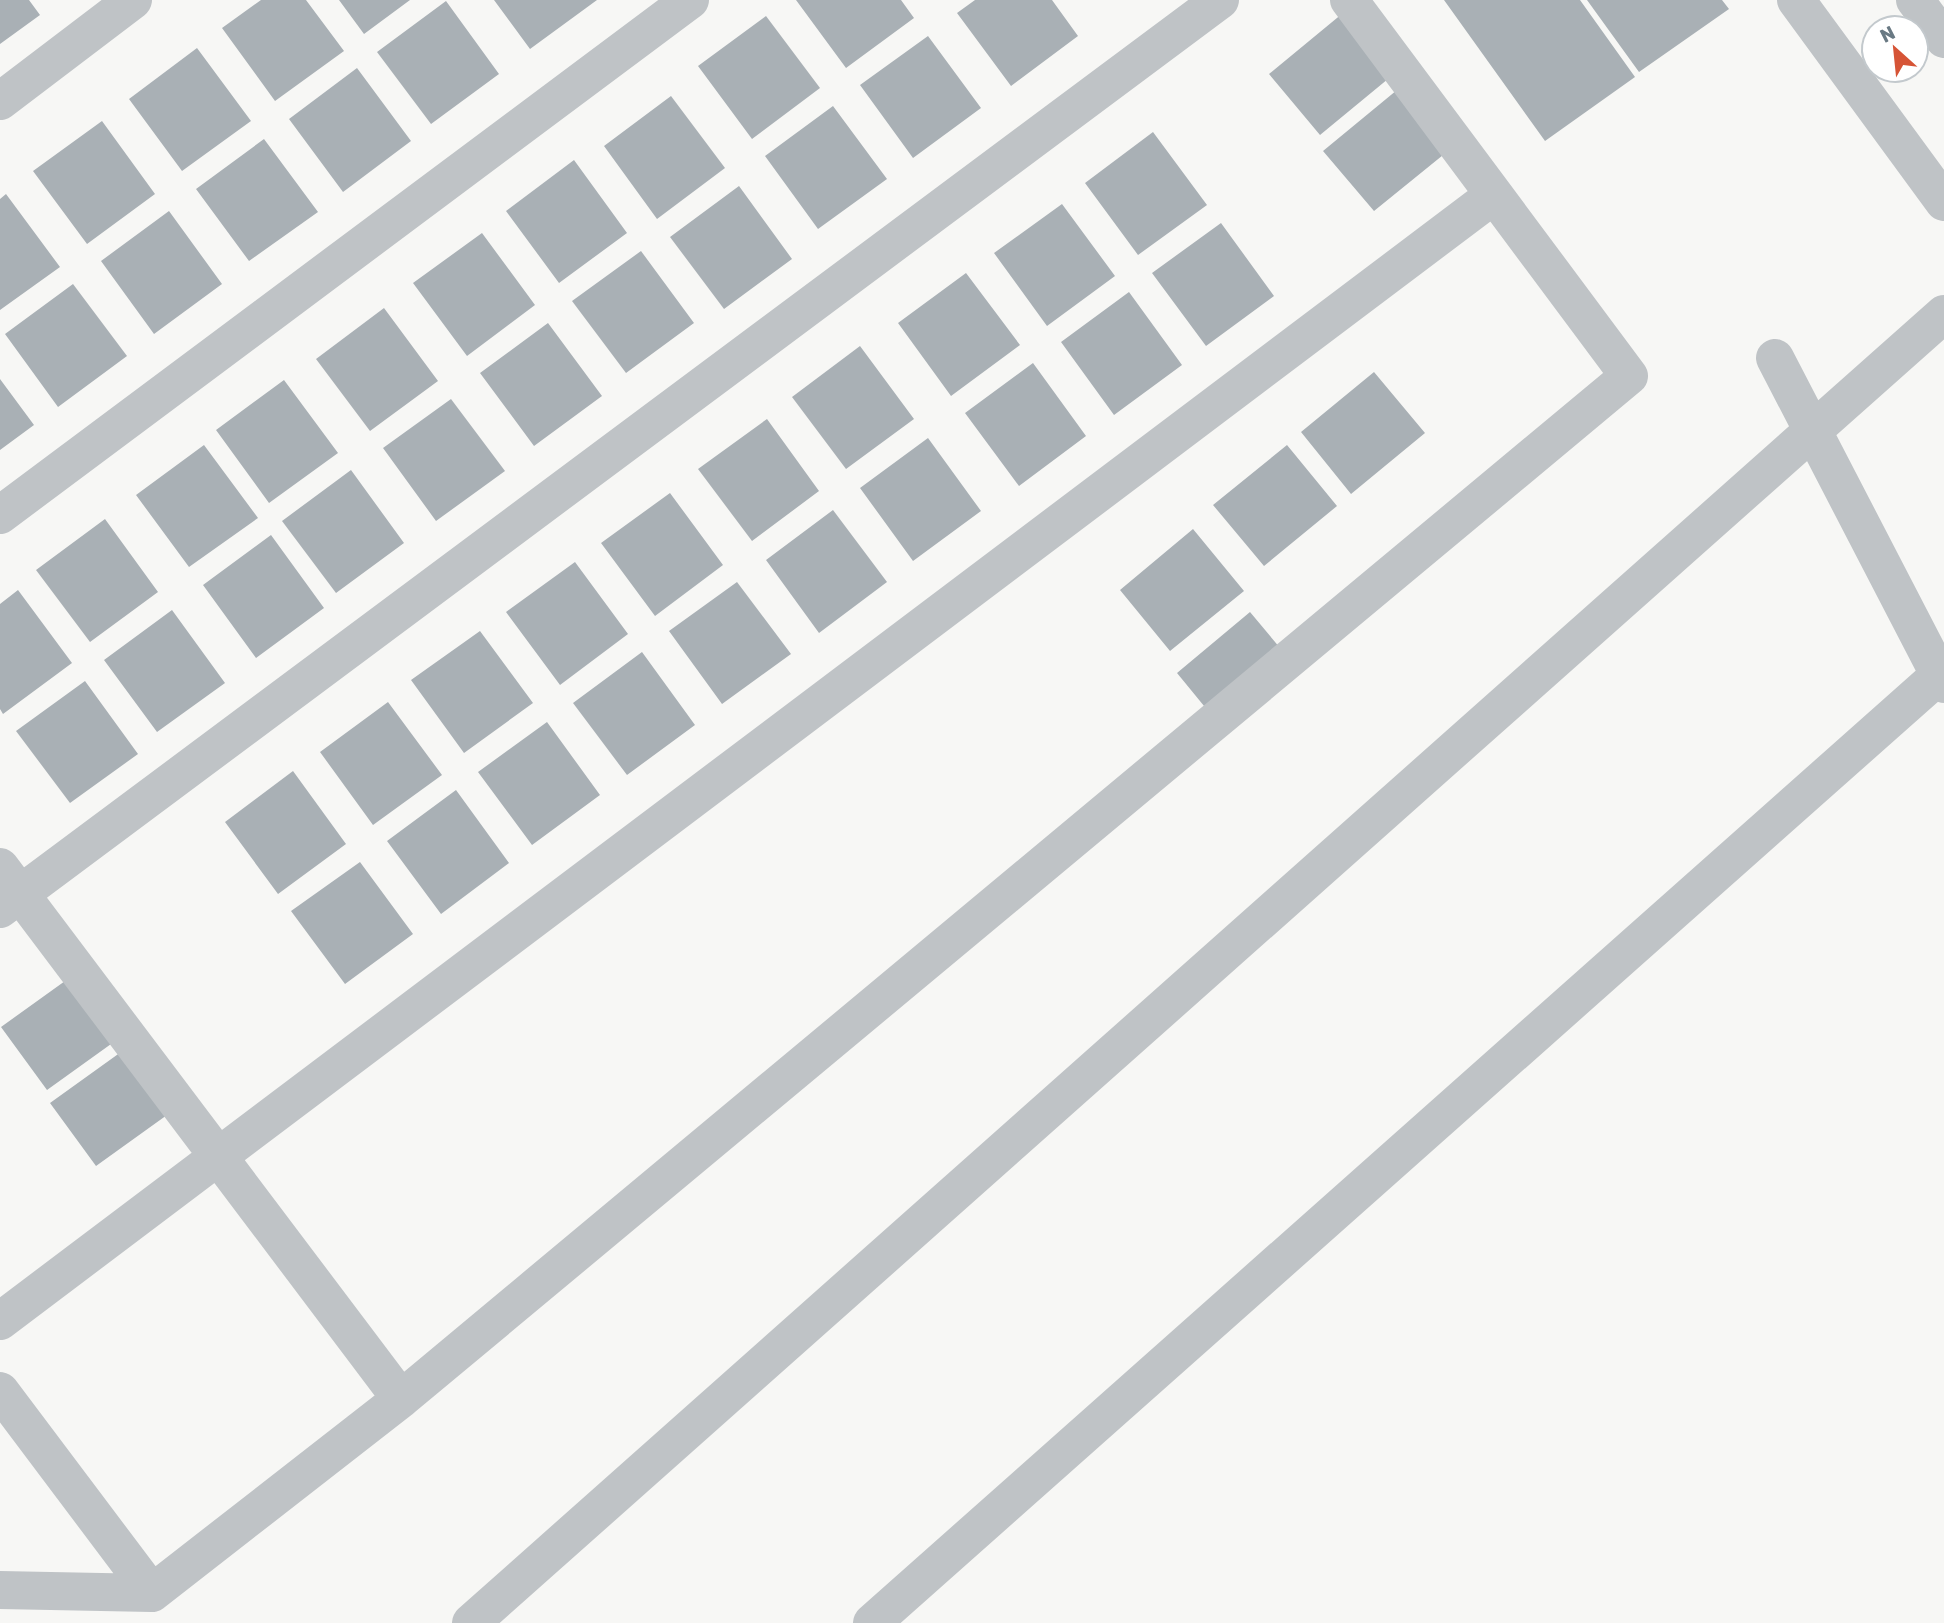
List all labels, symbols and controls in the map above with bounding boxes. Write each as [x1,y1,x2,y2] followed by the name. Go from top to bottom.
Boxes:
[1860,14,1930,84] north arrow
[1876,21,1899,48] text: N

